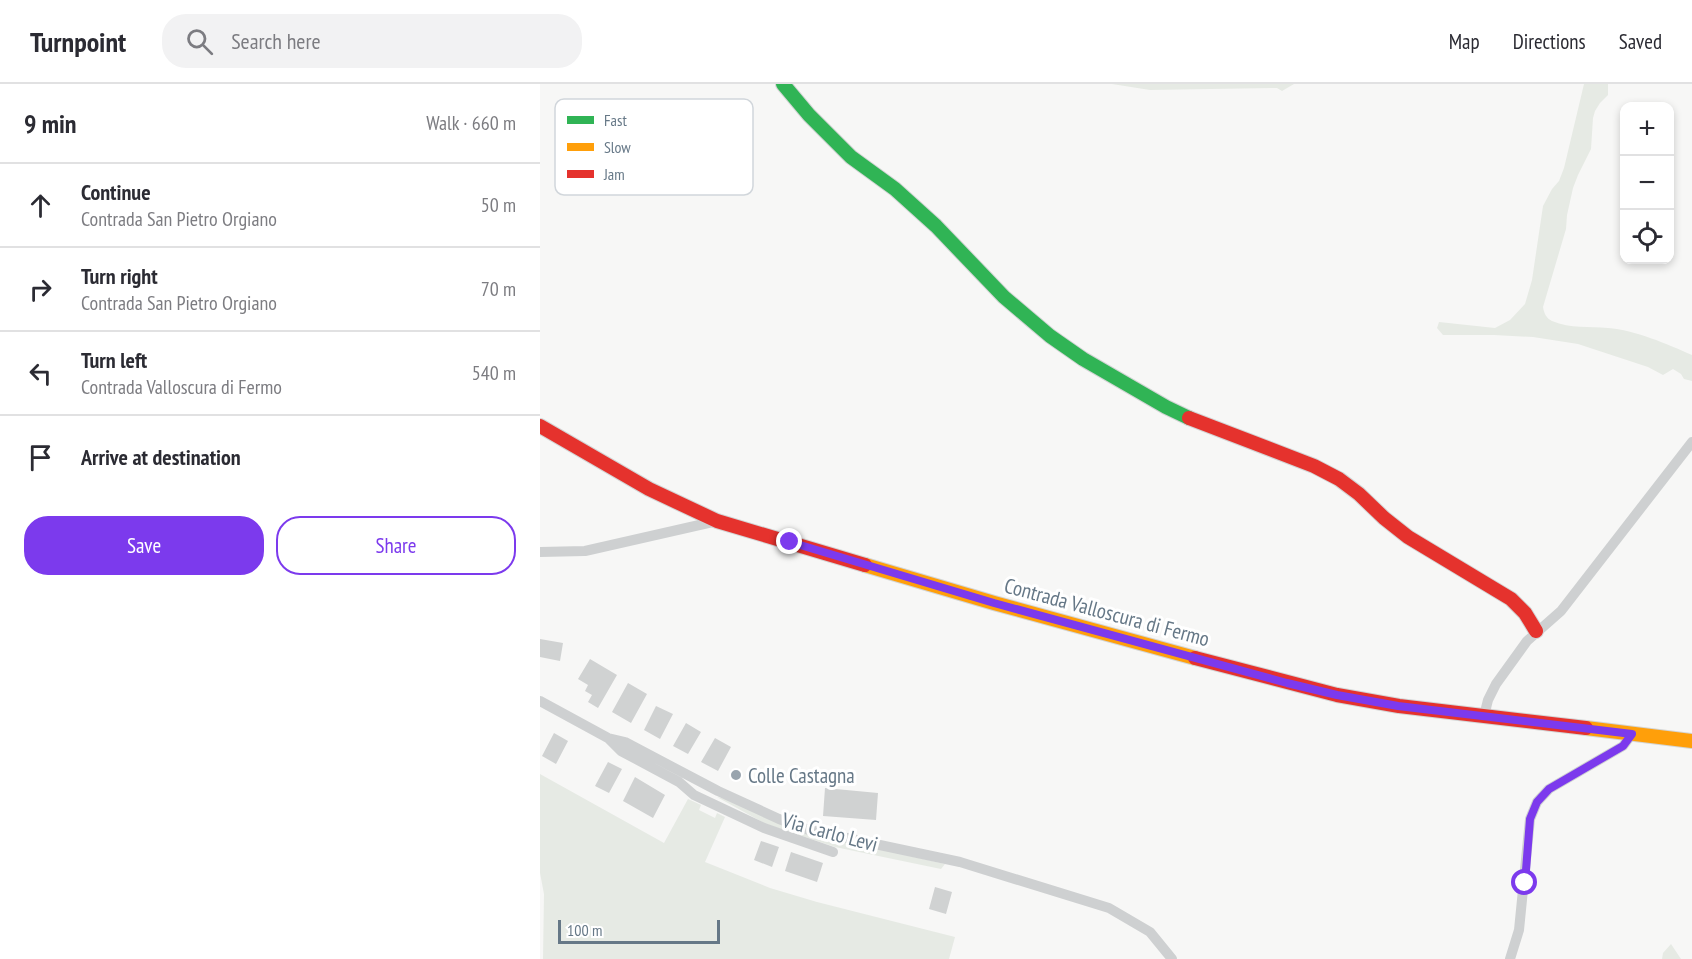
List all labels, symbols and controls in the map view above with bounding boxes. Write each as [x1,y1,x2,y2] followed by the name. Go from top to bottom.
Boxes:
[162,14,582,68] search box
[30,23,126,60] text: Turnpoint
[183,25,216,58] icon: search
[231,27,321,55] text: Search here
[1449,28,1480,55] text: Map
[1513,28,1586,55] text: Directions
[1619,28,1662,55] text: Saved
[555,99,753,195] legend
[1620,102,1674,264] map controls
[1620,102,1674,156] button: +
[24,107,77,140] text: 9 min
[426,110,516,136] text: Walk · 660 m
[604,110,627,130] text: Fast
[604,137,631,157] text: Slow
[1620,156,1674,210] button: −
[603,164,625,184] text: Jam
[81,178,151,206] text: Continue
[24,189,57,222] icon: ahead
[481,192,516,218] text: 50 m
[81,206,277,232] text: Contrada San Pietro Orgiano
[1620,210,1674,264] button: locate
[81,262,158,290] text: Turn right
[24,273,57,306] icon: right
[481,276,516,302] text: 70 m
[81,290,277,316] text: Contrada San Pietro Orgiano
[81,346,147,374] text: Turn left
[24,357,57,390] icon: left
[472,360,516,386] text: 540 m
[81,374,282,400] text: Contrada Valloscura di Fermo
[24,441,57,474] icon: arrive
[81,443,241,471] text: Arrive at destination
[24,516,264,575] button: Save
[276,516,516,575] button: Share
[776,528,802,554] route end
[1002,572,1212,652] street label: Contrada Valloscura di Fermo
[748,762,855,789] place label: Colle Castagna
[729,768,743,782] marker: Colle Castagna
[778,806,881,858] street label: Via Carlo Levi
[1511,869,1537,895] route start
[558,917,720,944] scale bar
[567,920,602,940] text: 100 m

